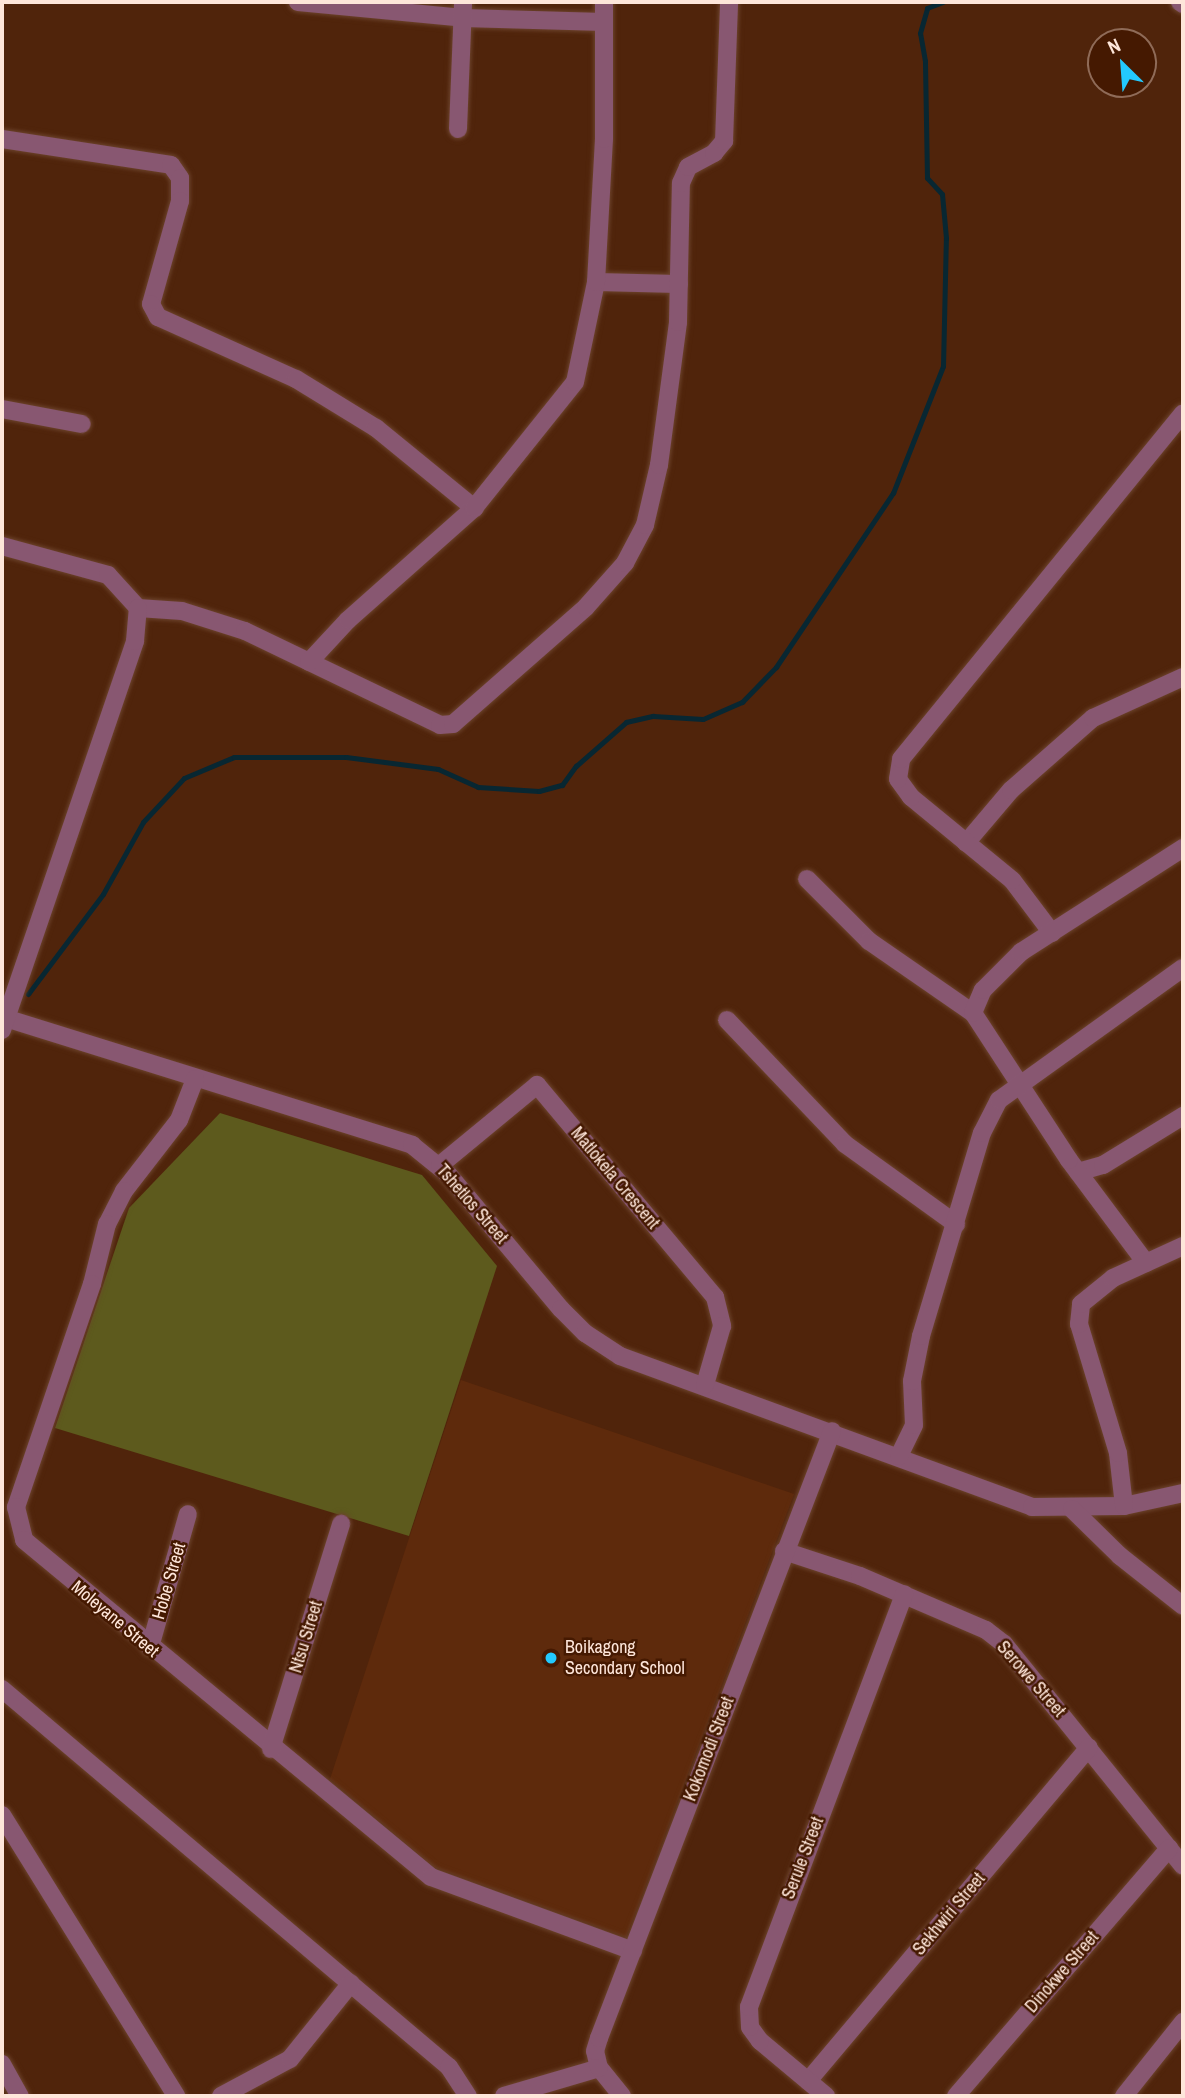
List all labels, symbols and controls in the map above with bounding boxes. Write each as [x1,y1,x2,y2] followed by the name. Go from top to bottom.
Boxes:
[1087,28,1157,98] north arrow
[1103,32,1125,60] text: N
[566,1123,664,1233] street label: Matlokela Crescent
[432,1160,512,1248] street label: Tshetlos Street
[148,1540,190,1622] street label: Hobe Street
[67,1576,163,1662] street label: Moleyane Street
[285,1599,327,1675] street label: Ntsu Street
[565,1637,685,1680] place label: Boikagong Secondary School
[992,1637,1070,1721] street label: Serowe Street
[543,1650,559,1666] marker: Boikagong Secondary School
[679,1694,739,1804] street label: Kokomodi Street
[777,1814,829,1902] street label: Serule Street
[908,1868,990,1960] street label: Sekhwiri Street
[1021,1927,1103,2017] street label: Dinokwe Street

